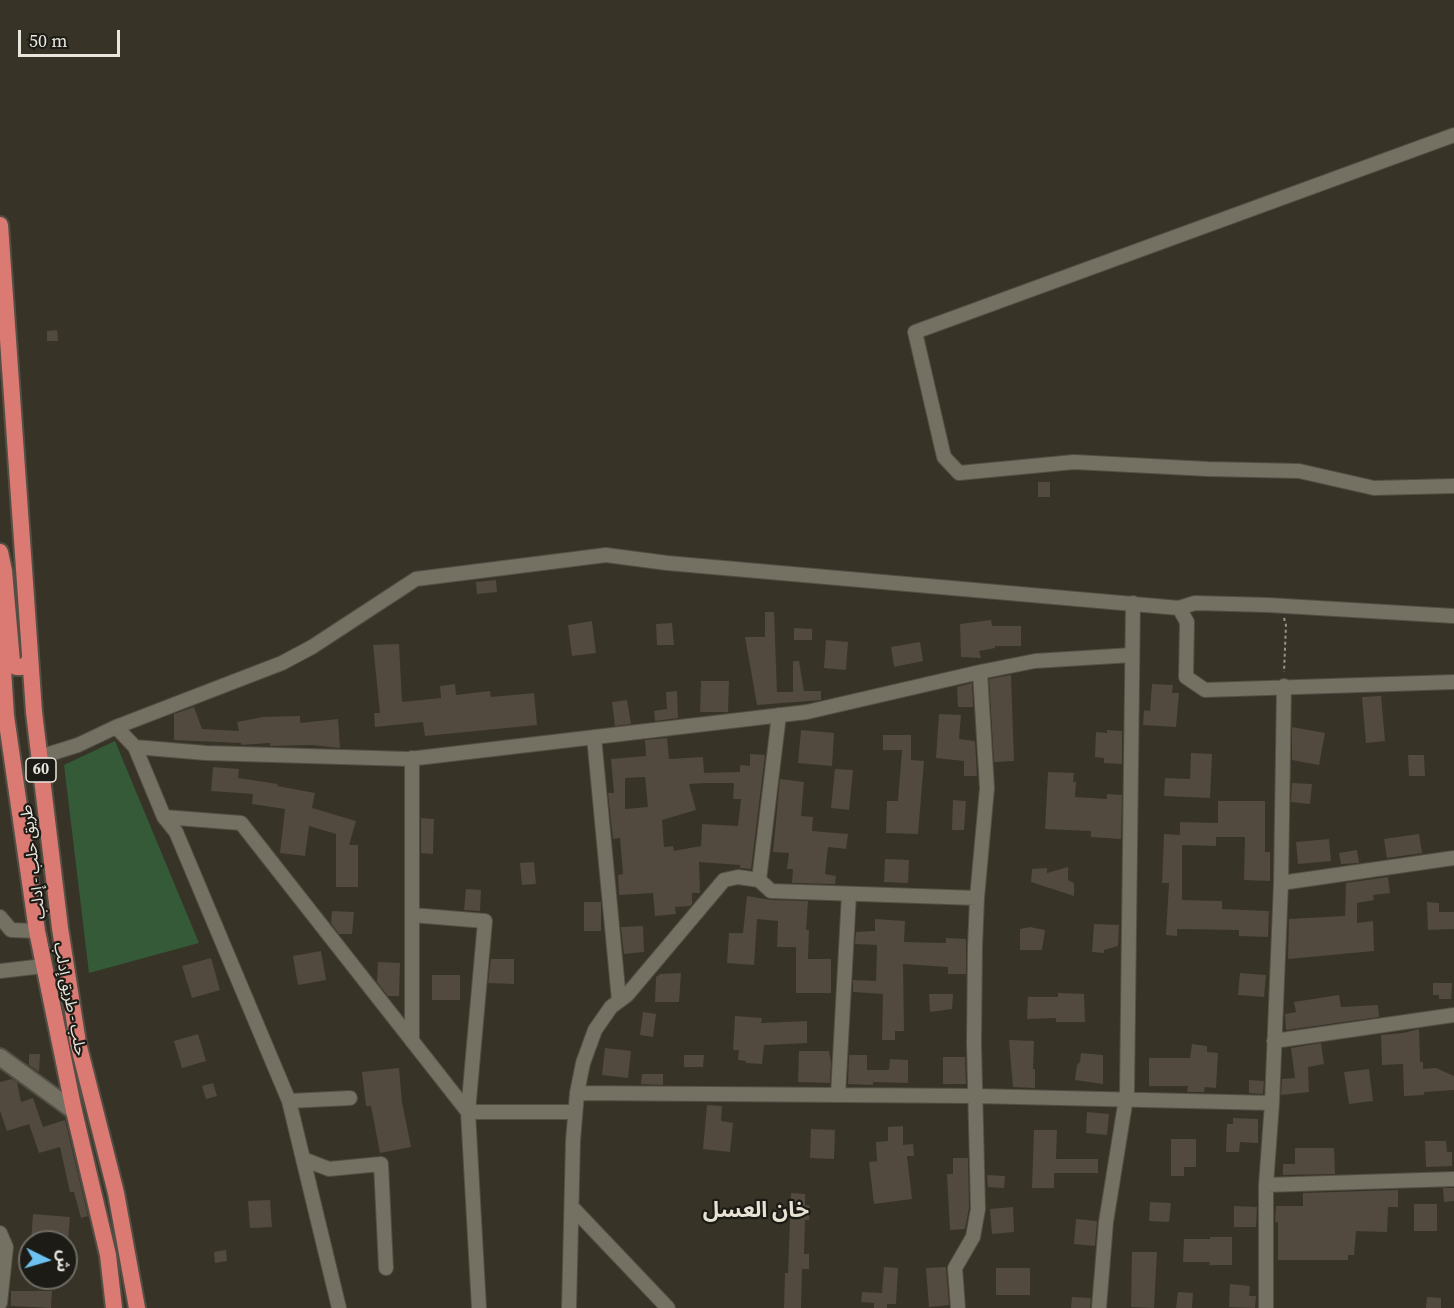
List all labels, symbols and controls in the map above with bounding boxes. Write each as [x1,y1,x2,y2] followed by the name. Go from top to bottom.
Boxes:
[21,18,123,56] scale bar
[29,28,67,53] text: 50 m
[26,758,56,782] road number: 60
[17,804,51,920] street label: طريق حلب - إدلب
[49,941,89,1057] street label: حلب - طريق إدلب
[703,1198,809,1224] district label: خان العسل
[18,1230,78,1290] north arrow
[52,1250,76,1273] text: ش

